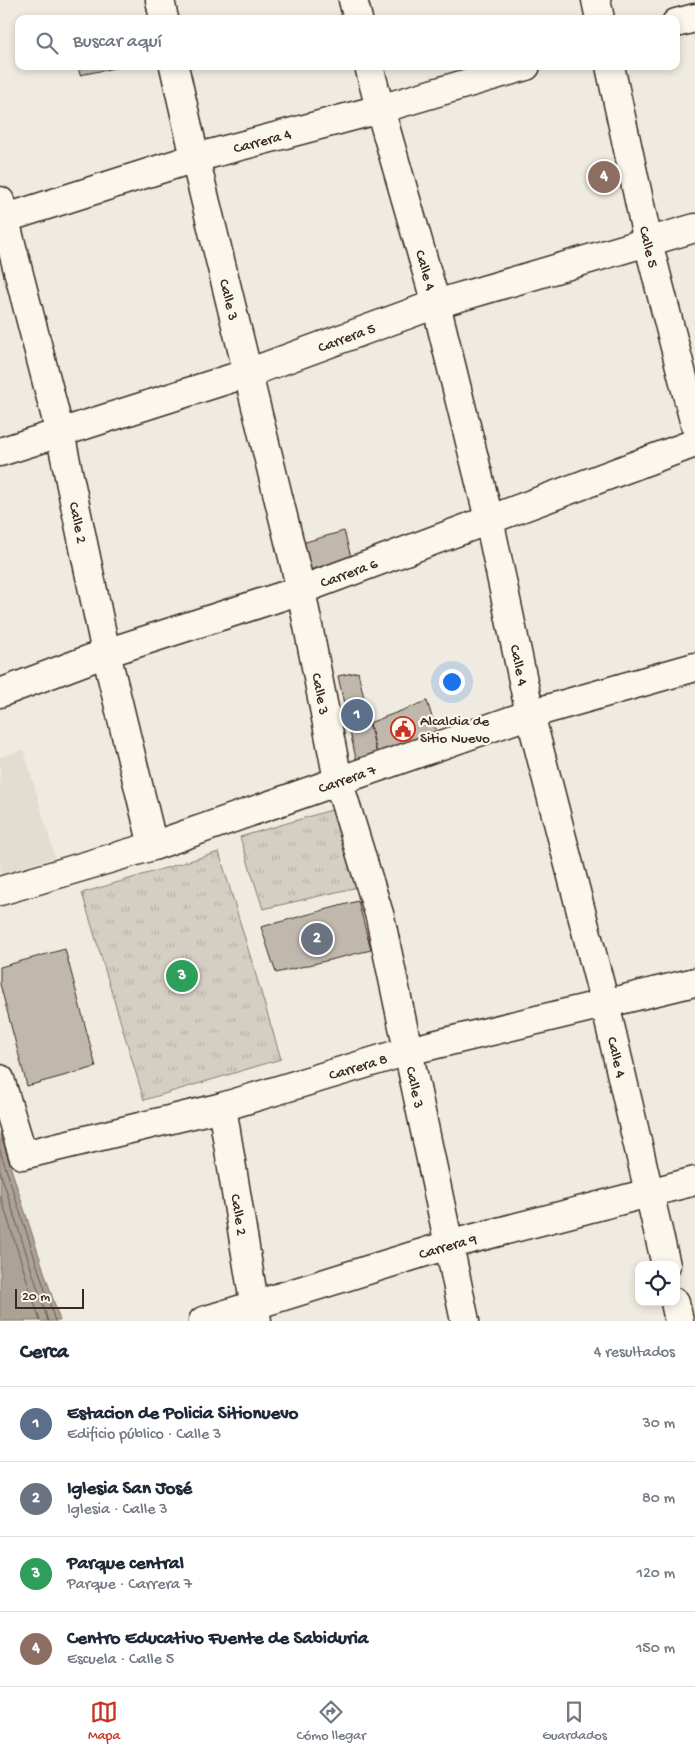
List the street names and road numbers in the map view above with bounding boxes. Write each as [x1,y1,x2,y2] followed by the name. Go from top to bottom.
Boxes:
[232,126,293,158] street label: Carrera 4
[634,225,661,270] street label: Calle 5
[410,248,439,293] street label: Calle 4
[214,277,242,323] street label: Calle 3
[316,320,378,358] street label: Carrera 5
[64,501,90,545] street label: Calle 2
[318,555,381,593] street label: Carrera 6
[505,643,531,688] street label: Calle 4
[306,672,332,717] street label: Calle 3
[316,761,380,798] street label: Carrera 7
[602,1035,629,1080] street label: Calle 4
[327,1051,390,1085] street label: Carrera 8
[401,1065,427,1110] street label: Calle 3
[225,1193,250,1237] street label: Calle 2
[417,1231,480,1264] street label: Carrera 9

